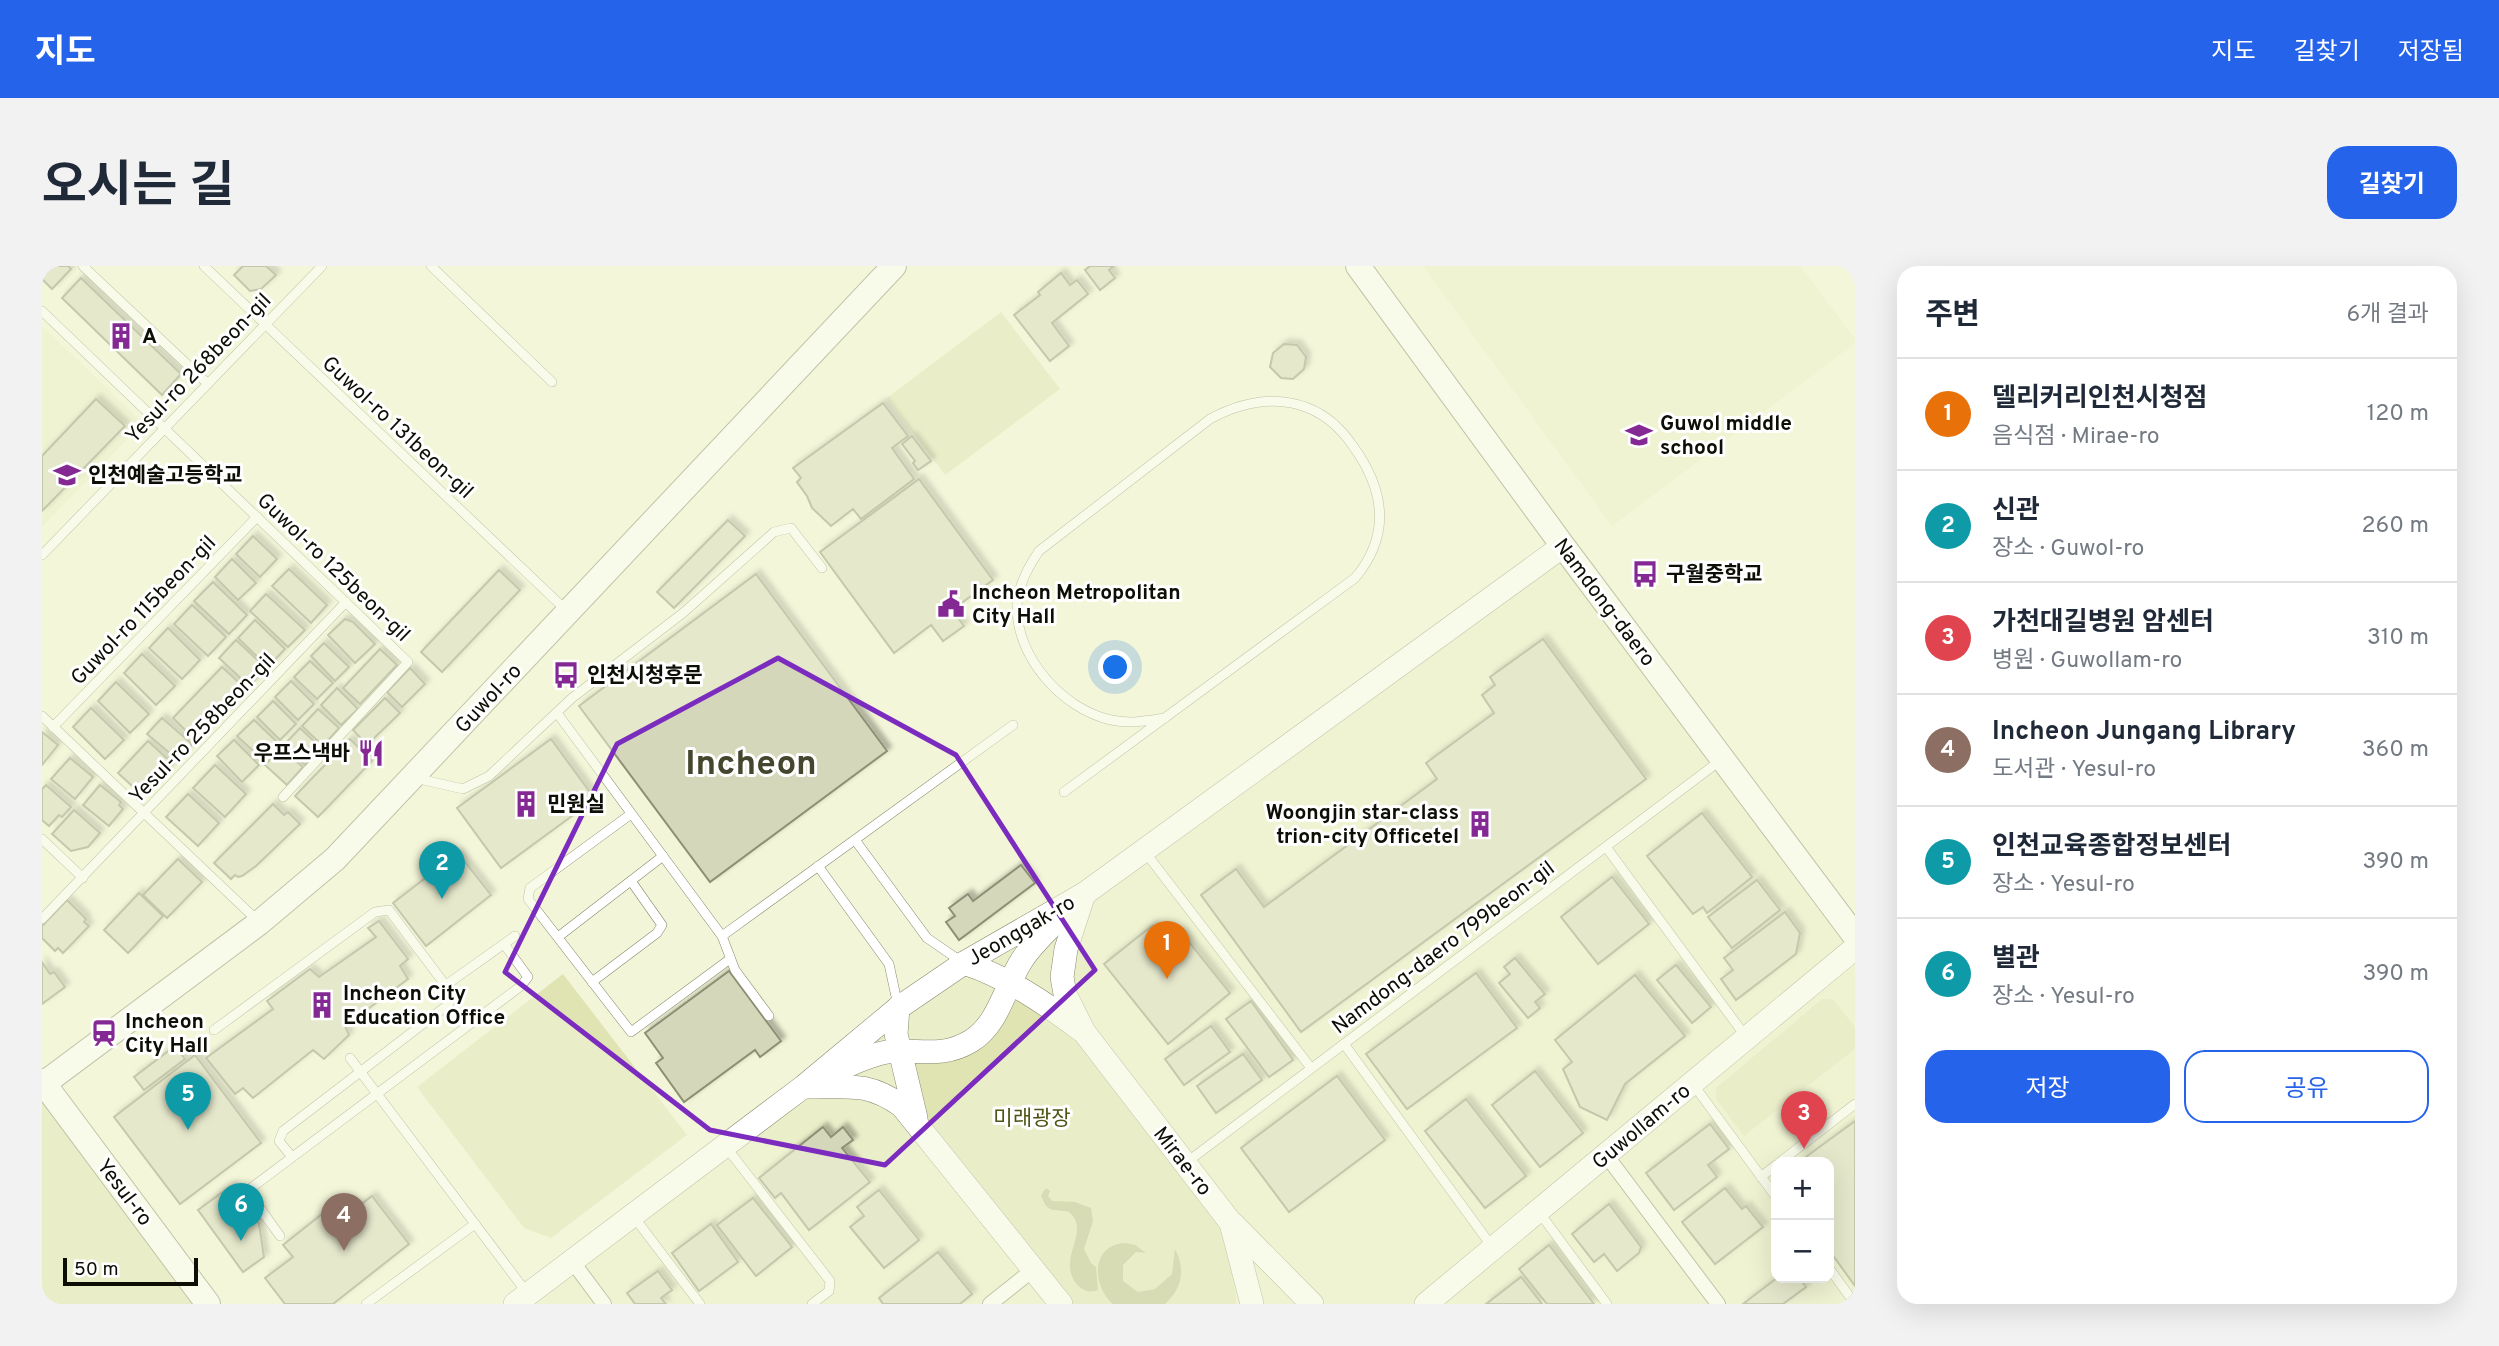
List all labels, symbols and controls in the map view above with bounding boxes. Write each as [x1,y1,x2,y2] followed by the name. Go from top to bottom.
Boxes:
[35,33,96,75] text: 지도
[2211,38,2256,68] text: 지도
[2294,38,2360,68] text: 길찾기
[2398,38,2464,68] text: 저장됨
[2327,146,2457,219] button: 길찾기
[42,158,235,220] text: 오시는 길
[120,288,278,450] street label: Yesul-ro 268beon-gil
[1925,298,1980,335] text: 주변
[2346,301,2429,330] text: 6개 결과
[106,321,136,351] building icon: A
[142,324,157,351] place label: A
[316,351,478,505] street label: Guwol-ro 131beon-gil
[1992,383,2207,416] text: 델리커리인천시청점
[1943,400,1953,429] text: 1
[2367,400,2429,429] text: 120 m
[1660,411,1792,462] place label: Guwol middle school
[1624,420,1654,450] school or university icon: Guwol middle school
[1992,423,2160,452] text: 음식점 · Mirae-ro
[52,460,82,490] school or university icon: 인천예술고등학교
[88,463,243,490] place label: 인천예술고등학교
[251,488,415,648] street label: Guwol-ro 125beon-gil
[1992,495,2040,528] text: 신관
[1941,512,1955,541] text: 2
[2362,512,2429,541] text: 260 m
[66,530,223,692] street label: Guwol-ro 115beon-gil
[1547,533,1661,672] street label: Namdong-daero
[1992,535,2144,564] text: 장소 · Guwol-ro
[1630,559,1660,589] bus stop icon: 구월중학교
[1666,562,1763,589] place label: 구월중학교
[972,580,1181,631] place label: Incheon Metropolitan City Hall
[936,589,966,619] public building icon: Incheon Metropolitan City Hall
[1992,607,2214,640] text: 가천대길병원 암센터
[1941,624,1955,653] text: 3
[2367,624,2429,653] text: 310 m
[1992,647,2182,676] text: 병원 · Guwollam-ro
[124,648,282,810] street label: Yesul-ro 258beon-gil
[1098,650,1132,684] your location
[450,658,528,740] street label: Guwol-ro
[551,660,581,690] bus stop icon: 인천시청후문
[587,663,703,690] place label: 인천시청후문
[1992,716,2296,749] text: Incheon Jungang Library
[1941,736,1955,765] text: 4
[2362,736,2429,765] text: 360 m
[356,738,386,768] restaurant icon: 우프스낵바
[253,741,350,768] place label: 우프스낵바
[685,743,817,787] district label: Incheon
[1992,756,2156,785] text: 도서관 · Yesul-ro
[511,789,541,819] building icon: 민원실
[547,792,605,819] place label: 민원실
[1266,800,1459,851] place label: Woongjin star-class trion-city Officetel
[1465,809,1495,839] building icon: Woongjin star-class trion-city Officetel
[1992,831,2231,864] text: 인천교육종합정보센터
[419,841,465,899] pin: 2
[1941,848,1955,877] text: 5
[2362,848,2429,877] text: 390 m
[1327,856,1561,1041] street label: Namdong-daero 799beon-gil
[1992,871,2135,900] text: 장소 · Yesul-ro
[963,890,1080,973] street label: Jeonggak-ro
[1144,921,1190,979] pin: 1
[1992,943,2040,976] text: 별관
[1941,960,1955,989] text: 6
[2362,960,2429,989] text: 390 m
[343,981,505,1032] place label: Incheon City Education Office
[1992,983,2135,1012] text: 장소 · Yesul-ro
[307,990,337,1020] building icon: Incheon City Education Office
[125,1009,209,1060] place label: Incheon City Hall
[89,1018,119,1048] station icon: Incheon City Hall
[1925,1050,2170,1123] button: 저장
[2184,1050,2429,1123] button: 공유
[165,1072,211,1130] pin: 5
[1587,1078,1697,1176] street label: Guwollam-ro
[1781,1091,1827,1149] pin: 3
[993,1106,1071,1133] park label: 미래광장
[1146,1122,1217,1202] street label: Mirae-ro
[90,1154,158,1232] street label: Yesul-ro
[1771,1157,1834,1283] map controls
[1771,1157,1834,1220] button: +
[218,1183,264,1241] pin: 6
[321,1193,367,1251] pin: 4
[1771,1220,1834,1283] button: −
[63,1255,198,1287] scale bar
[74,1258,119,1282] text: 50 m

